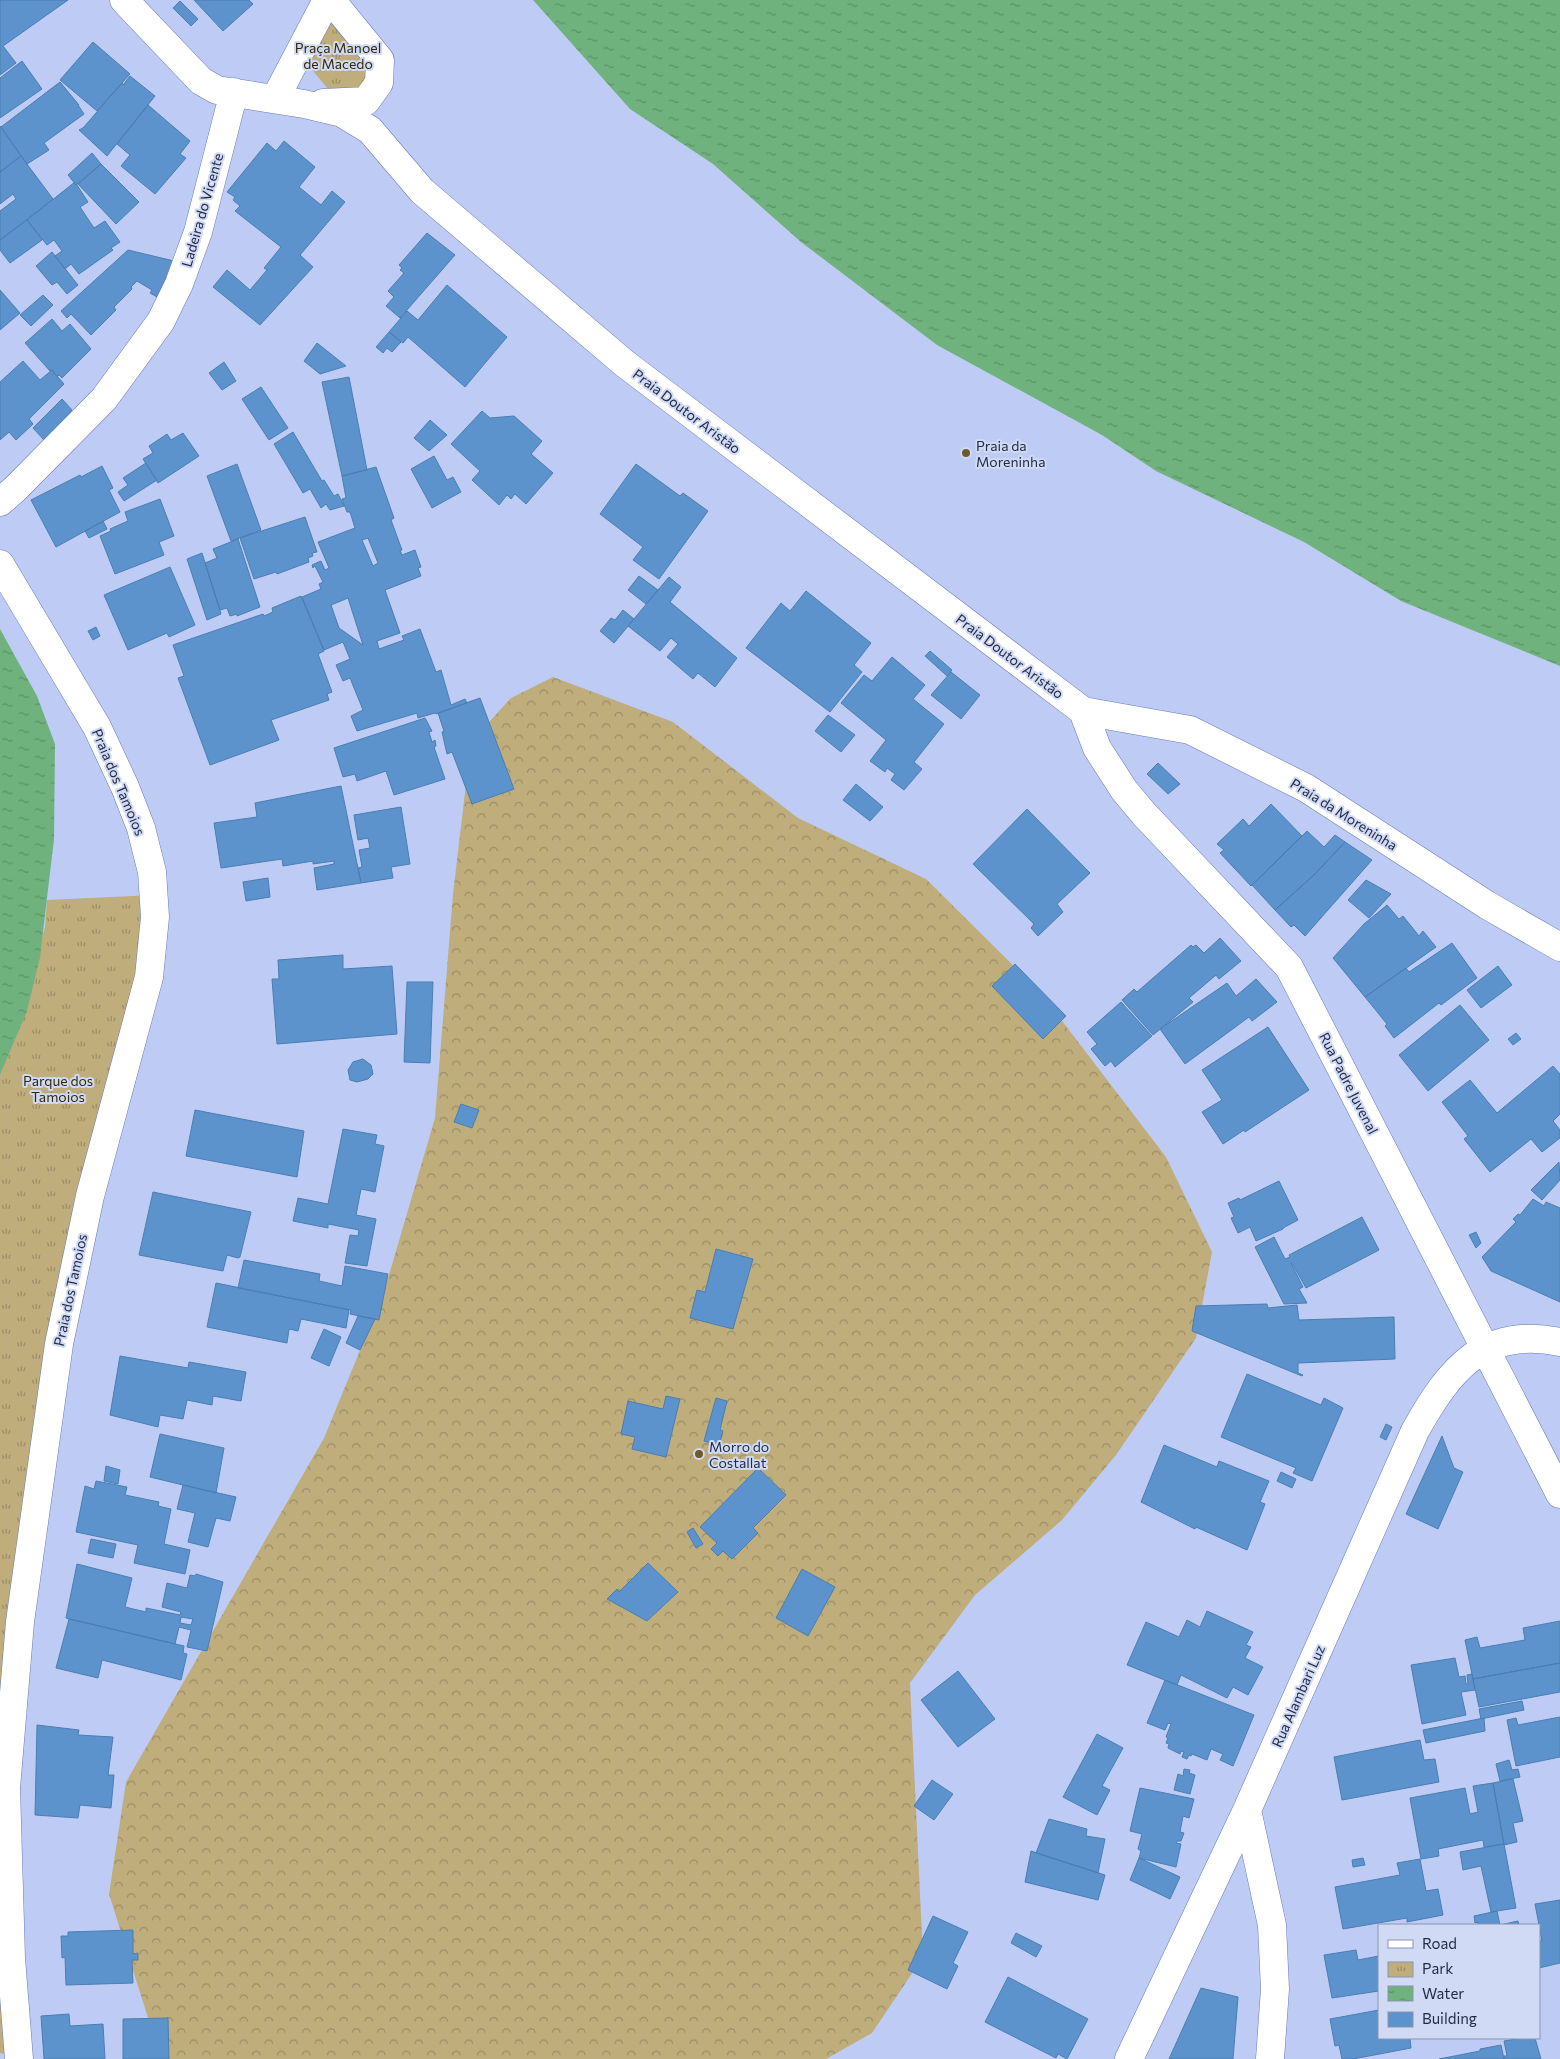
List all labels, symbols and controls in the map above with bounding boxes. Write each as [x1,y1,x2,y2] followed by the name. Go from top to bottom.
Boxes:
[295,39,381,72] park label: Praça Manoel de Macedo
[178,151,226,269] street label: Ladeira do Vicente
[630,365,744,457] street label: Praia Doutor Aristão
[976,437,1045,470] place label: Praia da Moreninha
[960,447,972,459] marker: Praia da Moreninha
[953,610,1067,702] street label: Praia Doutor Aristão
[89,726,149,838] street label: Praia dos Tamoios
[1287,774,1401,854] street label: Praia da Moreninha
[1316,1029,1382,1137] street label: Rua Padre Juvenal
[23,1072,93,1105] park label: Parque dos Tamoios
[50,1232,90,1348] street label: Praia dos Tamoios
[709,1438,769,1471] place label: Morro do Costallat
[693,1448,705,1460] marker: Morro do Costallat
[1268,1642,1328,1750] street label: Rua Alambari Luz
[1378,1924,1540,2039] legend
[1422,1934,1457,1952] text: Road
[1422,1959,1453,1977] text: Park
[1422,1984,1464,2002] text: Water
[1422,2009,1477,2027] text: Building

